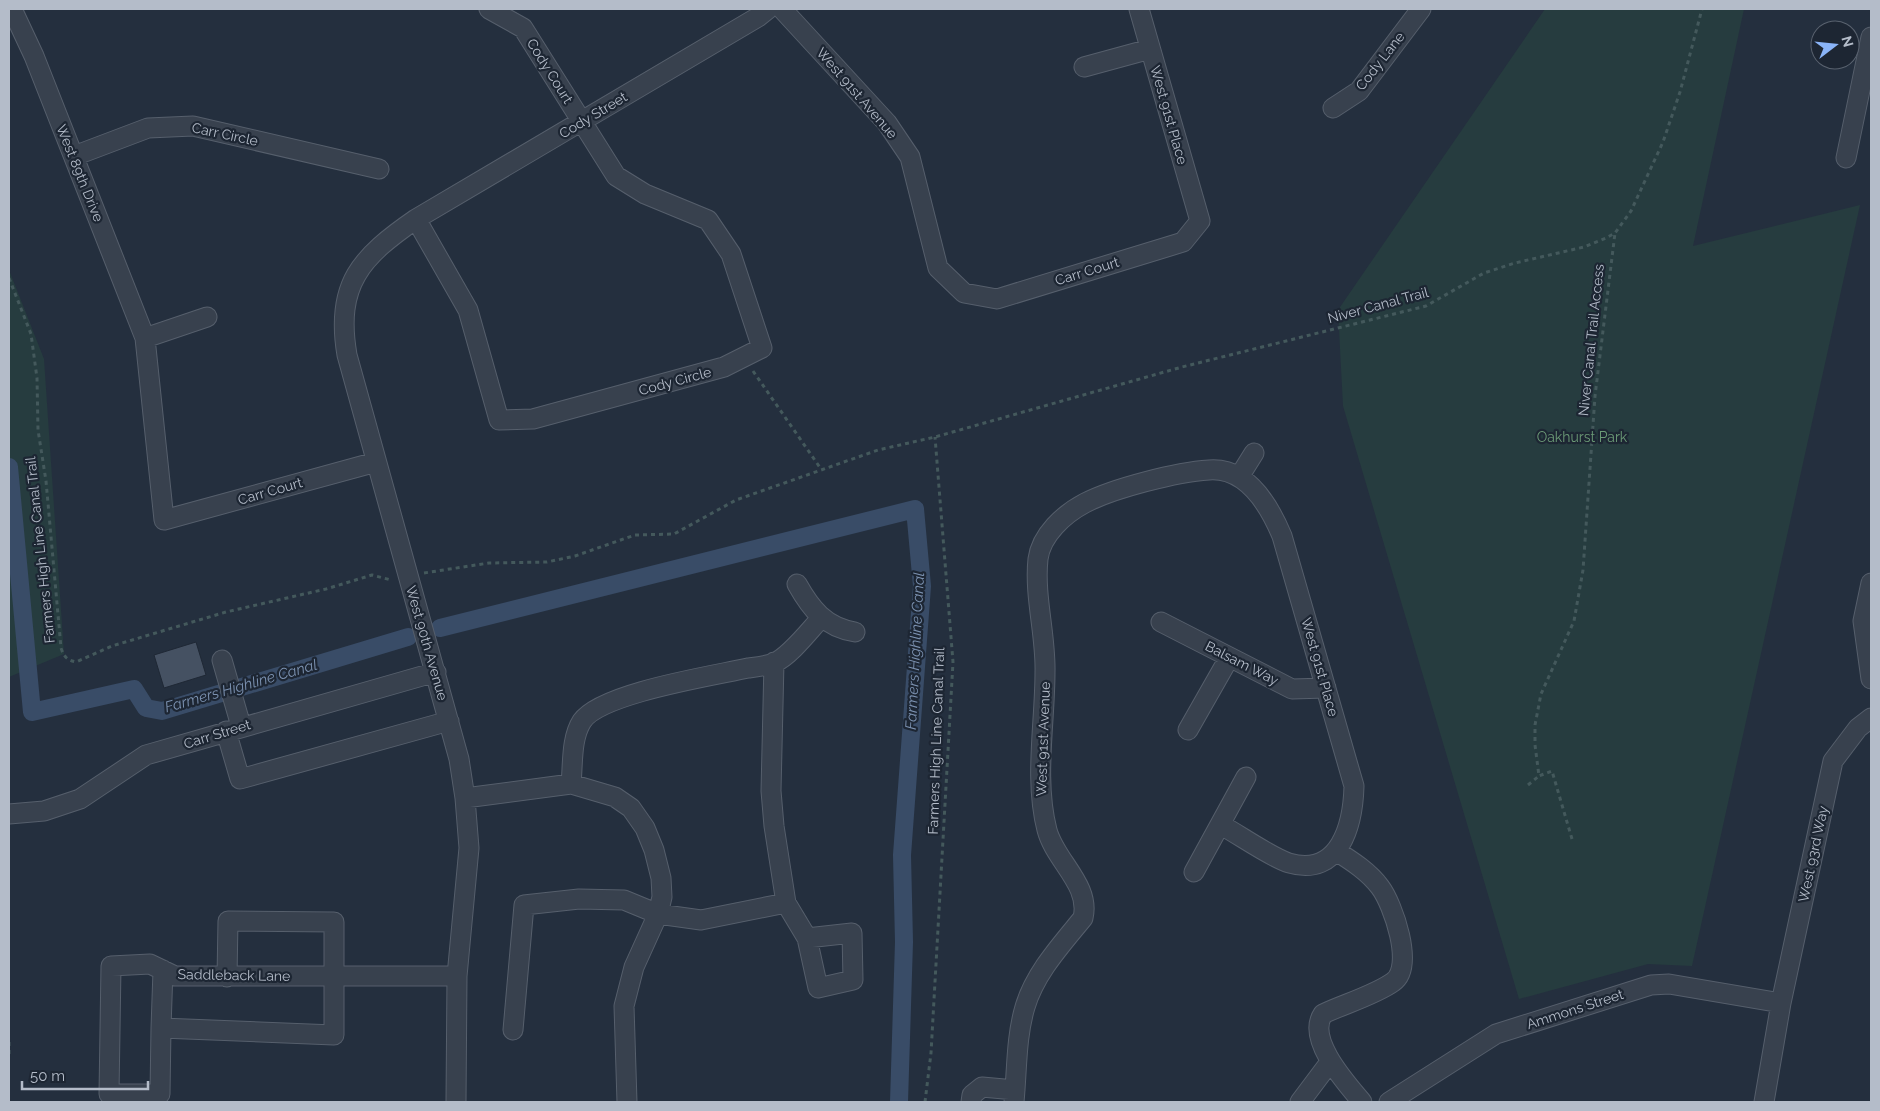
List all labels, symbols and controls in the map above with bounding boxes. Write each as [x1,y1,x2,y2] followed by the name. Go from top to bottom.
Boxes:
[1810,20,1860,70] north arrow
[1352,29,1408,93] street label: Cody Lane
[1838,34,1857,49] text: N
[524,36,576,107] street label: Cody Court
[813,44,901,142] street label: West 91st Avenue
[1147,64,1191,166] street label: West 91st Place
[556,88,630,141] street label: Cody Street
[190,119,260,149] street label: Carr Circle
[53,122,107,224] street label: West 89th Drive
[1053,254,1121,288] street label: Carr Court
[1575,263,1607,417] street label: Niver Canal Trail Access
[1326,284,1430,326] street label: Niver Canal Trail
[637,364,713,398] street label: Cody Circle
[1537,429,1628,445] park label: Oakhurst Park
[22,456,58,644] street label: Farmers High Line Canal Trail
[236,474,304,508] street label: Carr Court
[902,572,928,730] water label: Farmers Highline Canal
[403,584,451,702] street label: West 90th Avenue
[1298,616,1342,718] street label: West 91st Place
[1203,638,1282,688] street label: Balsam Way
[925,647,947,835] street label: Farmers High Line Canal Trail
[163,656,319,716] water label: Farmers Highline Canal
[1033,681,1053,797] street label: West 91st Avenue
[182,716,253,752] street label: Carr Street
[1795,804,1831,904] street label: West 93rd Way
[178,966,290,984] street label: Saddleback Lane
[1525,986,1626,1032] street label: Ammons Street
[22,1058,149,1090] scale bar
[30,1067,65,1085] text: 50 m

